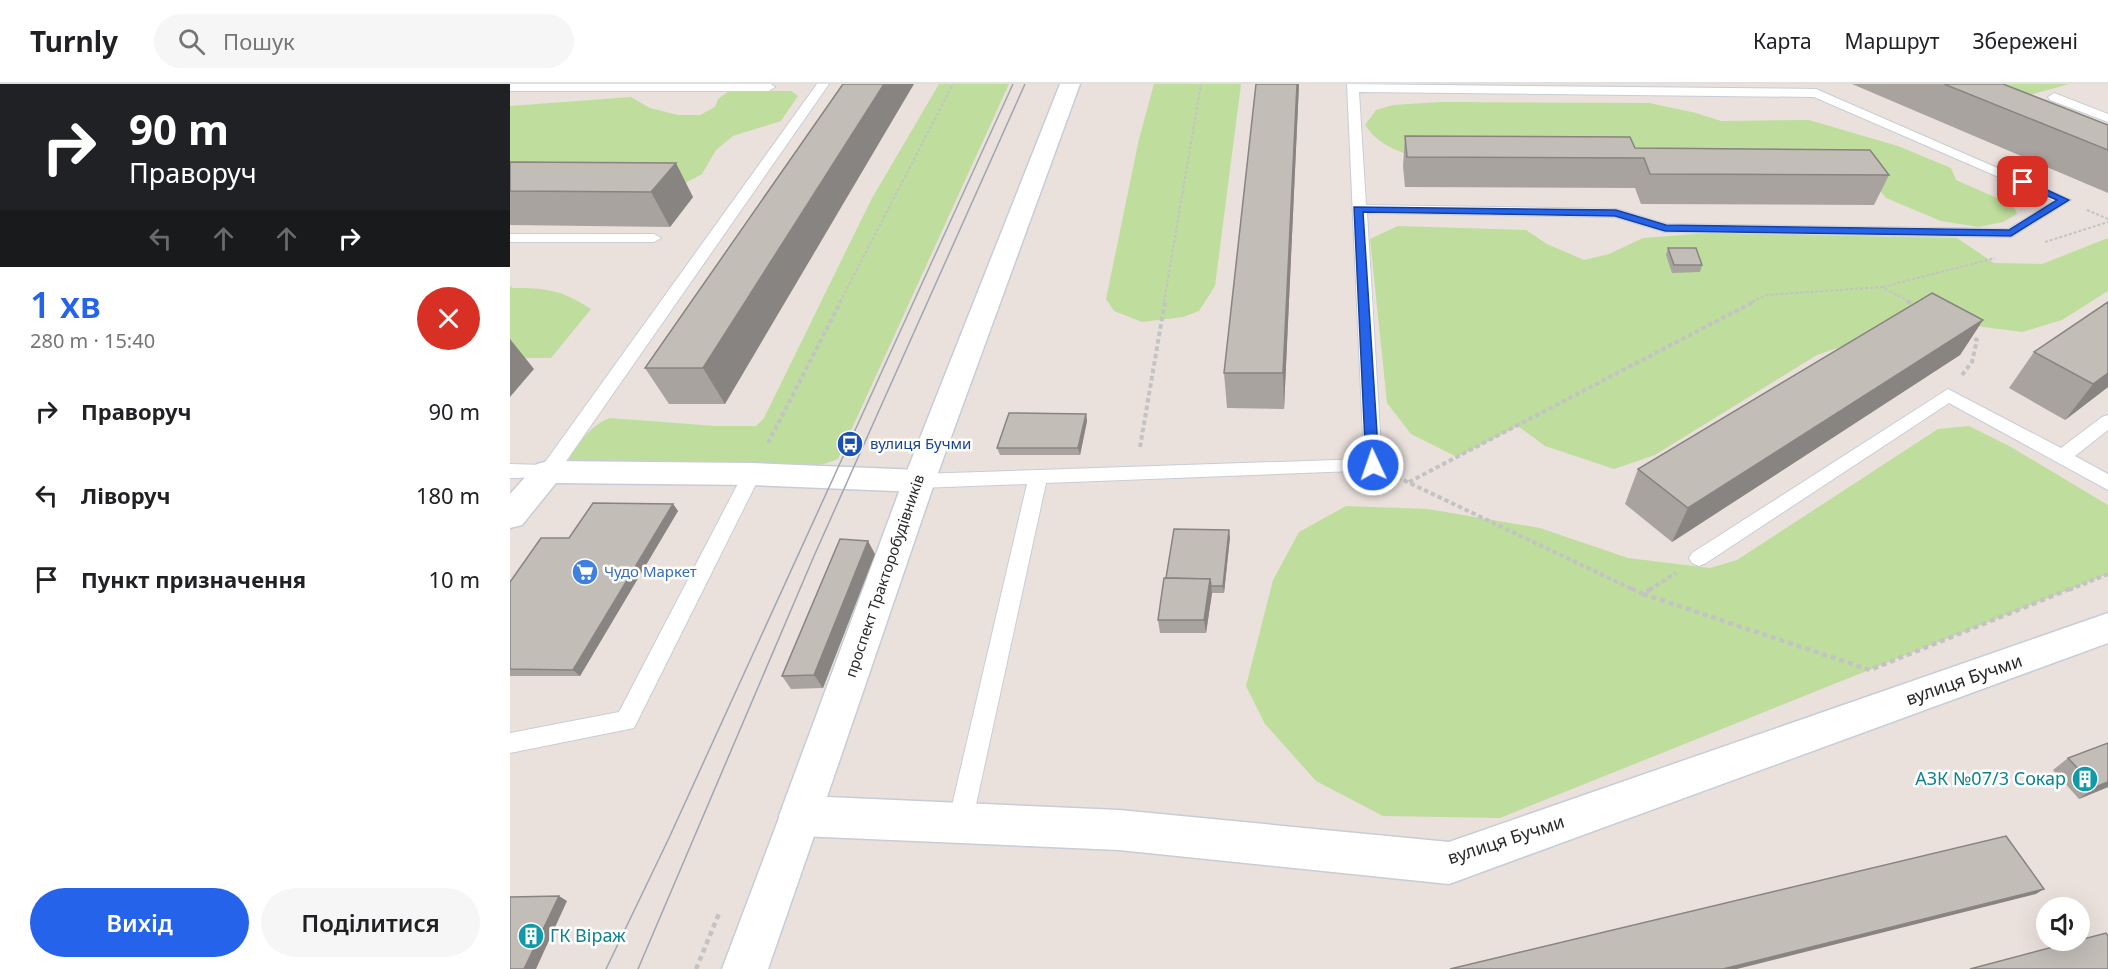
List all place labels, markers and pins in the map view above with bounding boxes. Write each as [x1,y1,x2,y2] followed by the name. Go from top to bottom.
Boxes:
[1997,156,2048,207] pin
[835,429,865,459] bus stop icon: вулиця Бучми
[870,433,971,453] place label: вулиця Бучми
[570,557,600,587] supermarket icon: Чудо Маркет
[604,561,697,581] place label: Чудо Маркет
[2070,764,2100,794] building icon: АЗК №07/3 Сокар
[1915,766,2066,790] place label: АЗК №07/3 Сокар
[516,921,546,951] building icon: ГК Віраж
[550,923,626,947] place label: ГК Віраж

